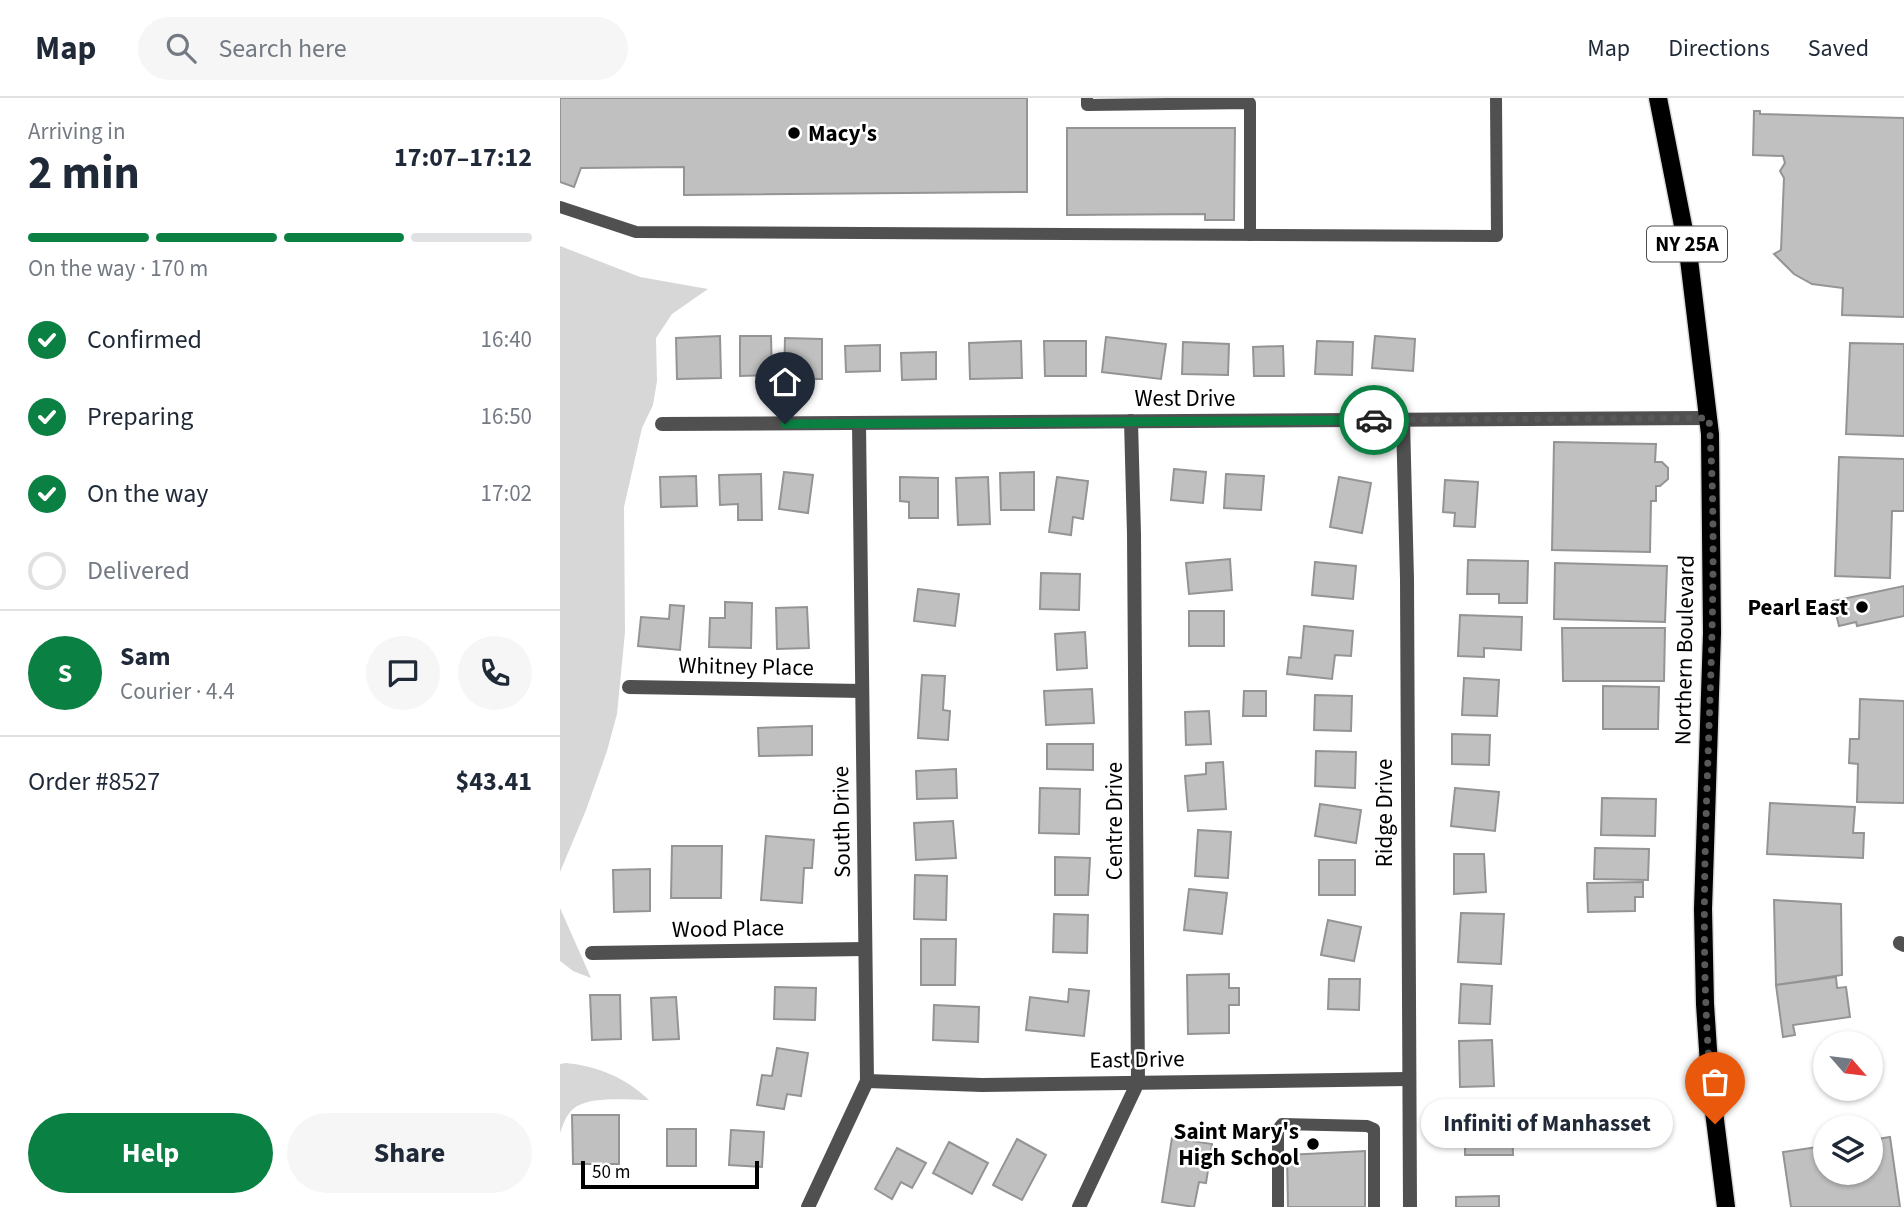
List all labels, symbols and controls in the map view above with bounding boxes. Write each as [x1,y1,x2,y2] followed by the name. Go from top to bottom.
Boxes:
[138,17,628,80] search box
[35,25,96,72] text: Map
[162,29,200,67] icon: search
[218,30,347,67] text: Search here
[1587,31,1630,66] text: Map
[1668,31,1770,66] text: Directions
[1808,31,1869,66] text: Saved
[28,115,126,148] text: Arriving in
[808,117,877,150] place label: Macy's
[786,125,802,141] marker: Macy's
[394,139,532,176] text: 17:07–17:12
[28,141,140,206] text: 2 min
[1647,226,1727,262] road number: NY 25A
[28,252,208,285] text: On the way · 170 m
[28,321,66,359] icon: check
[87,321,202,358] text: Confirmed
[481,323,532,356] text: 16:40
[755,352,815,424] pin
[766,363,804,401] icon: home
[1135,382,1235,415] street label: West Drive
[1339,385,1409,455] courier
[28,398,66,436] icon: check
[87,398,193,435] text: Preparing
[481,400,532,433] text: 16:50
[1355,401,1393,439] icon: car
[28,475,66,513] icon: check
[87,475,208,512] text: On the way
[481,477,532,510] text: 17:02
[87,552,190,589] text: Delivered
[1666,555,1703,746] street label: Northern Boulevard
[1747,591,1848,624] place label: Pearl East
[1854,599,1870,615] marker: Pearl East
[366,636,440,710] button: chat
[458,636,532,710] button: phone
[120,638,170,675] text: Sam
[678,649,814,684] street label: Whitney Place
[58,655,72,692] text: S
[120,675,235,708] text: Courier · 4.4
[1368,759,1401,867] street label: Ridge Drive
[1098,762,1131,880] street label: Centre Drive
[28,763,160,800] text: Order #8527
[456,763,532,800] text: $43.41
[824,766,859,878] street label: South Drive
[672,911,784,946] street label: Wood Place
[1813,1031,1883,1101] north arrow
[1813,1031,1883,1185] map controls
[1089,1042,1185,1077] street label: East Drive
[1685,1052,1745,1124] pin
[1696,1063,1734,1101] icon: bag
[1421,1100,1673,1148] callout: Infiniti of Manhasset
[1443,1107,1651,1140] text: Infiniti of Manhasset
[28,1113,273,1193] button: Help
[287,1113,532,1193] button: Share
[1174,1115,1299,1174] place label: Saint Mary's High School
[1813,1115,1883,1185] button: layers
[1305,1136,1321,1152] marker: Saint Mary's High School
[581,1158,760,1190] scale bar
[592,1159,630,1186] text: 50 m

